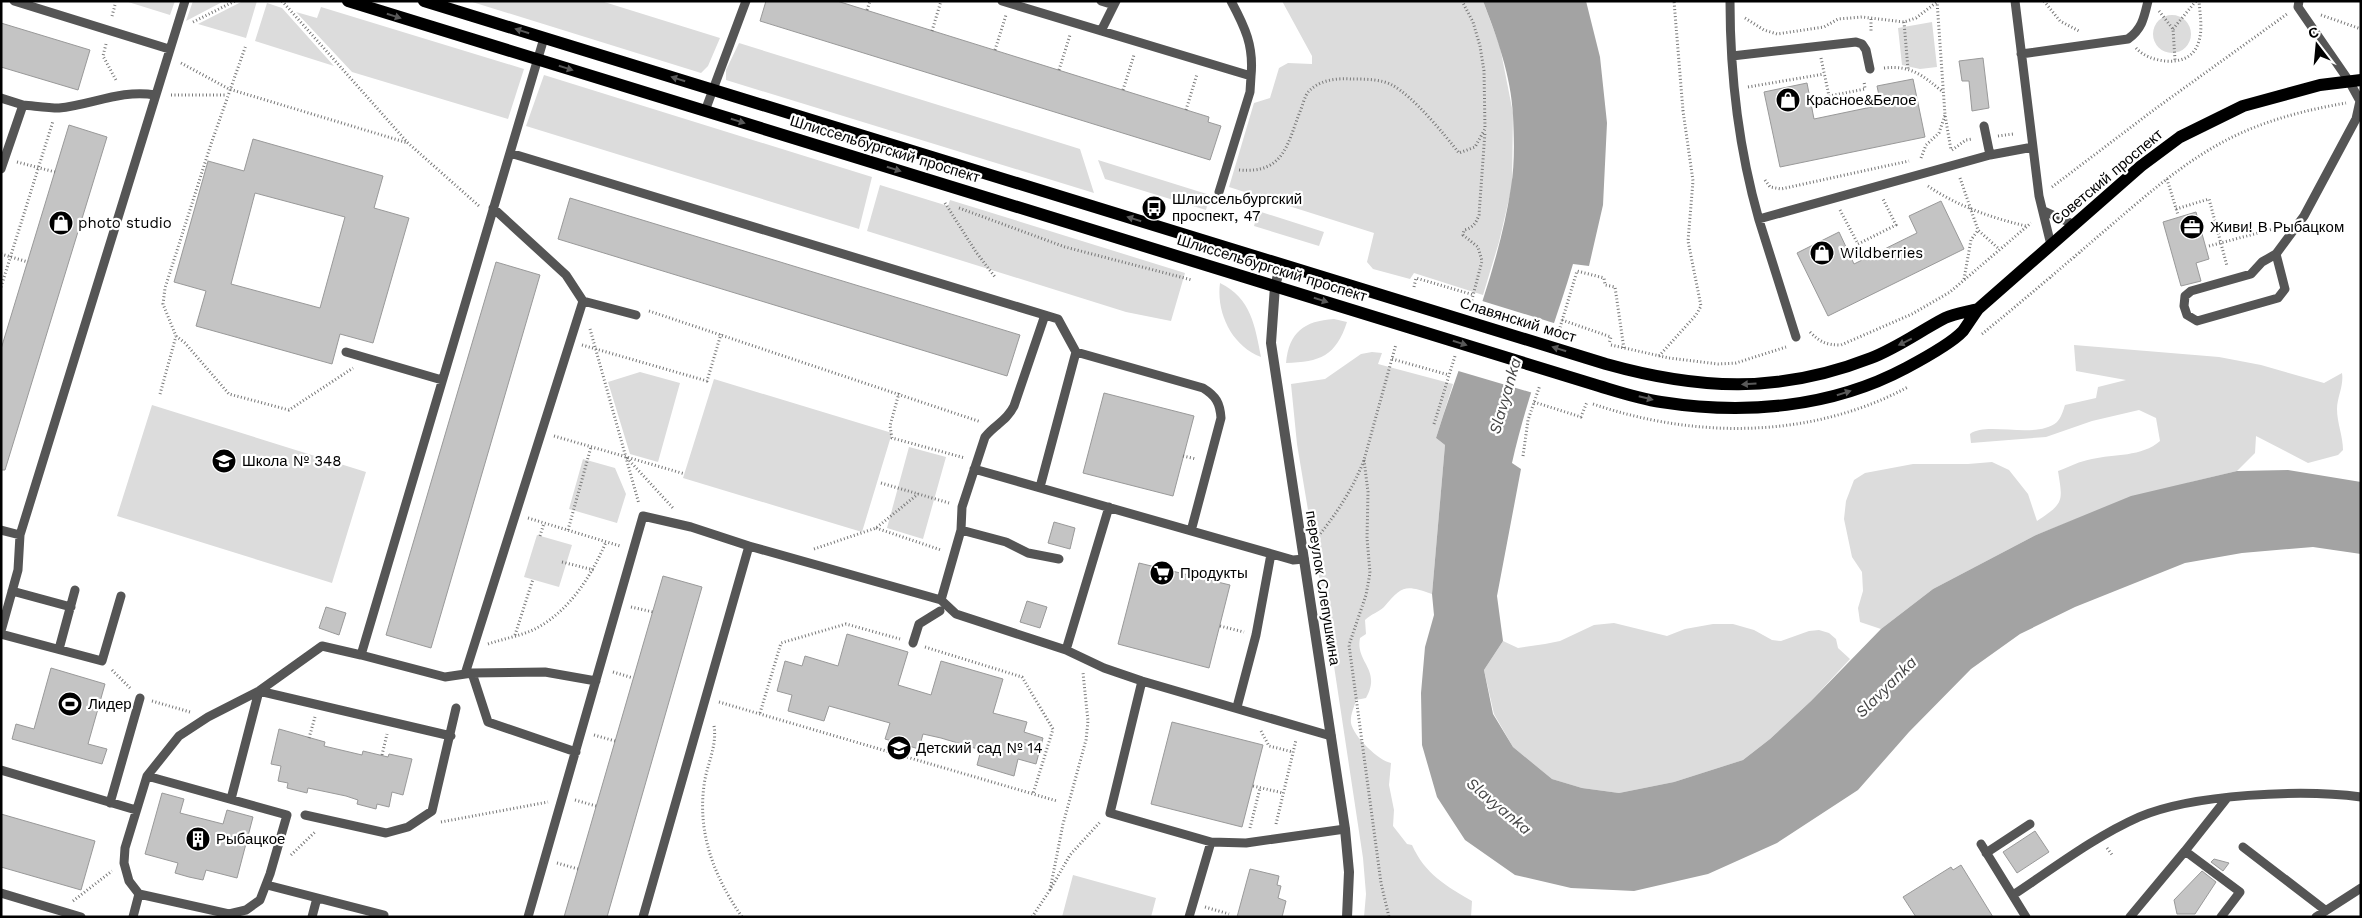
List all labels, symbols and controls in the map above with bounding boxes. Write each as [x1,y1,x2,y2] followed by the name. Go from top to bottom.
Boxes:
[387,12,402,20] one-way arrow
[2292,20,2342,70] north arrow
[2306,23,2320,42] text: С
[515,27,530,35] one-way arrow
[559,65,574,73] one-way arrow
[670,74,685,82] one-way arrow
[1775,87,1801,113] shop icon: Красное&Белое
[1806,91,1917,109] place label: Красное&Белое
[788,111,982,187] street label: Шлиссельбургский проспект
[731,118,746,126] one-way arrow
[2048,125,2166,229] street label: Советский проспект
[886,166,901,174] one-way arrow
[1172,190,1302,225] place label: Шлиссельбургский проспект, 47
[1141,195,1167,221] bus stop icon: Шлиссельбургский проспект, 47
[48,210,74,236] shop icon: photo studio
[78,214,172,232] place label: photo studio
[2179,214,2205,240] office icon: Живи! В Рыбацком
[1126,215,1141,223] one-way arrow
[2210,218,2344,236] place label: Живи! В Рыбацком
[1175,230,1369,306] street label: Шлиссельбургский проспект
[1809,240,1835,266] shop icon: Wildberries
[1840,244,1923,262] place label: Wildberries
[1457,294,1579,346] street label: Славянский мост
[1314,297,1329,305] one-way arrow
[1898,338,1912,346] one-way arrow
[1452,339,1467,347] one-way arrow
[1552,345,1567,353] one-way arrow
[1485,355,1525,436] water label: Slavyanka
[1741,381,1757,389] one-way arrow
[1837,388,1852,396] one-way arrow
[1638,395,1653,403] one-way arrow
[211,448,237,474] school or university icon: Школа № 348
[242,452,341,470] place label: Школа № 348
[1302,509,1344,667] street label: переулок Слепушкина
[1149,560,1175,586] supermarket icon: Продукты
[1180,564,1248,582] place label: Продукты
[1851,652,1921,722] water label: Slavyanka
[57,691,83,717] sports icon: Лидер
[88,695,132,713] place label: Лидер
[886,735,912,761] school or university icon: Детский сад № 14
[916,739,1043,757] place label: Детский сад № 14
[1463,773,1535,839] water label: Slavyanka
[185,826,211,852] building icon: Рыбацкое
[216,830,285,848] place label: Рыбацкое

